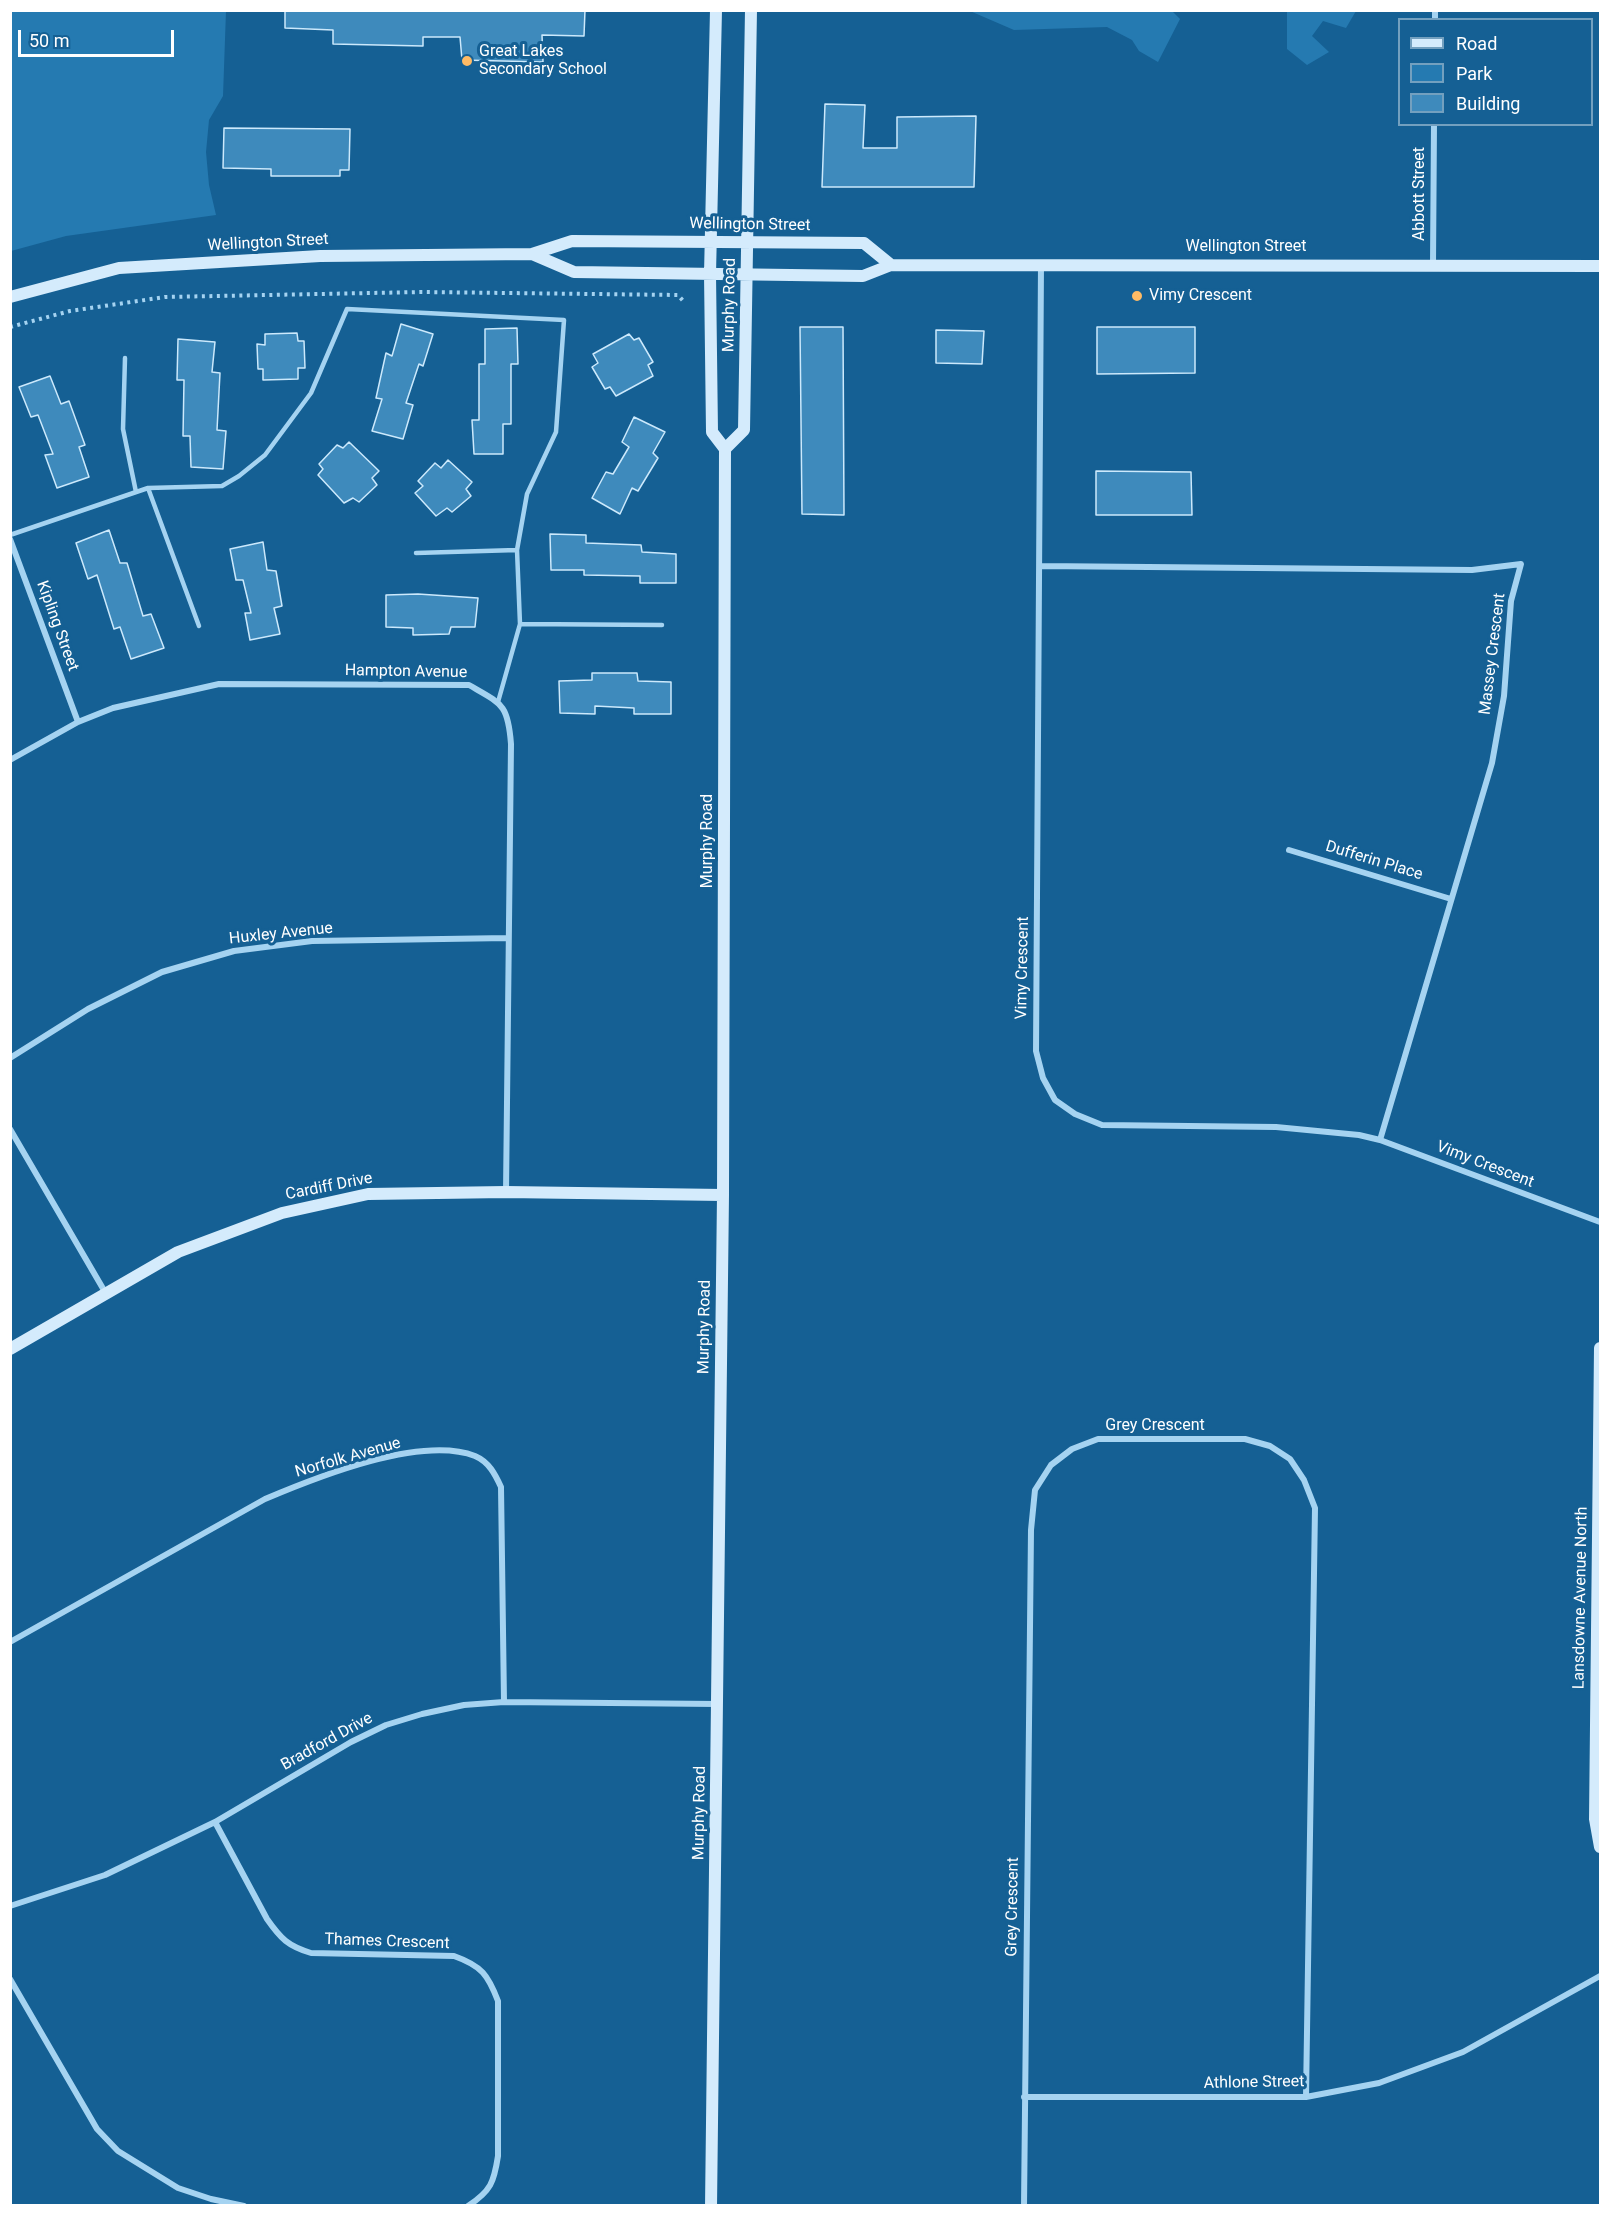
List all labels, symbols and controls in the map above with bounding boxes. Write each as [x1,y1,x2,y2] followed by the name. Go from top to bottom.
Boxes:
[21,18,177,56] scale bar
[1398,18,1593,126] legend
[29,30,69,51] text: 50 m
[1456,33,1497,54] text: Road
[479,42,607,80] place label: Great Lakes Secondary School
[460,54,474,68] marker: Great Lakes Secondary School
[1456,63,1492,84] text: Park
[1456,93,1520,114] text: Building
[1410,147,1430,241] street label: Abbott Street
[689,214,811,236] street label: Wellington Street
[207,230,329,256] street label: Wellington Street
[1185,237,1307,257] street label: Wellington Street
[720,258,740,352] street label: Murphy Road
[1149,286,1252,306] place label: Vimy Crescent
[1130,289,1144,303] marker: Vimy Crescent
[32,578,82,674] street label: Kipling Street
[1476,592,1510,716] street label: Massey Crescent
[345,661,467,683] street label: Hampton Avenue
[698,794,718,888] street label: Murphy Road
[1323,837,1425,885] street label: Dufferin Place
[1013,916,1033,1020] street label: Vimy Crescent
[228,919,334,949] street label: Huxley Avenue
[1433,1138,1537,1192] street label: Vimy Crescent
[284,1169,374,1205] street label: Cardiff Drive
[695,1280,715,1374] street label: Murphy Road
[1105,1416,1205,1436] street label: Grey Crescent
[293,1434,403,1482] street label: Norfolk Avenue
[1570,1507,1592,1689] street label: Lansdowne Avenue North
[278,1709,376,1775] street label: Bradford Drive
[690,1766,710,1860] street label: Murphy Road
[1003,1857,1023,1957] street label: Grey Crescent
[324,1930,450,1954] street label: Thames Crescent
[1203,2073,1305,2093] street label: Athlone Street

